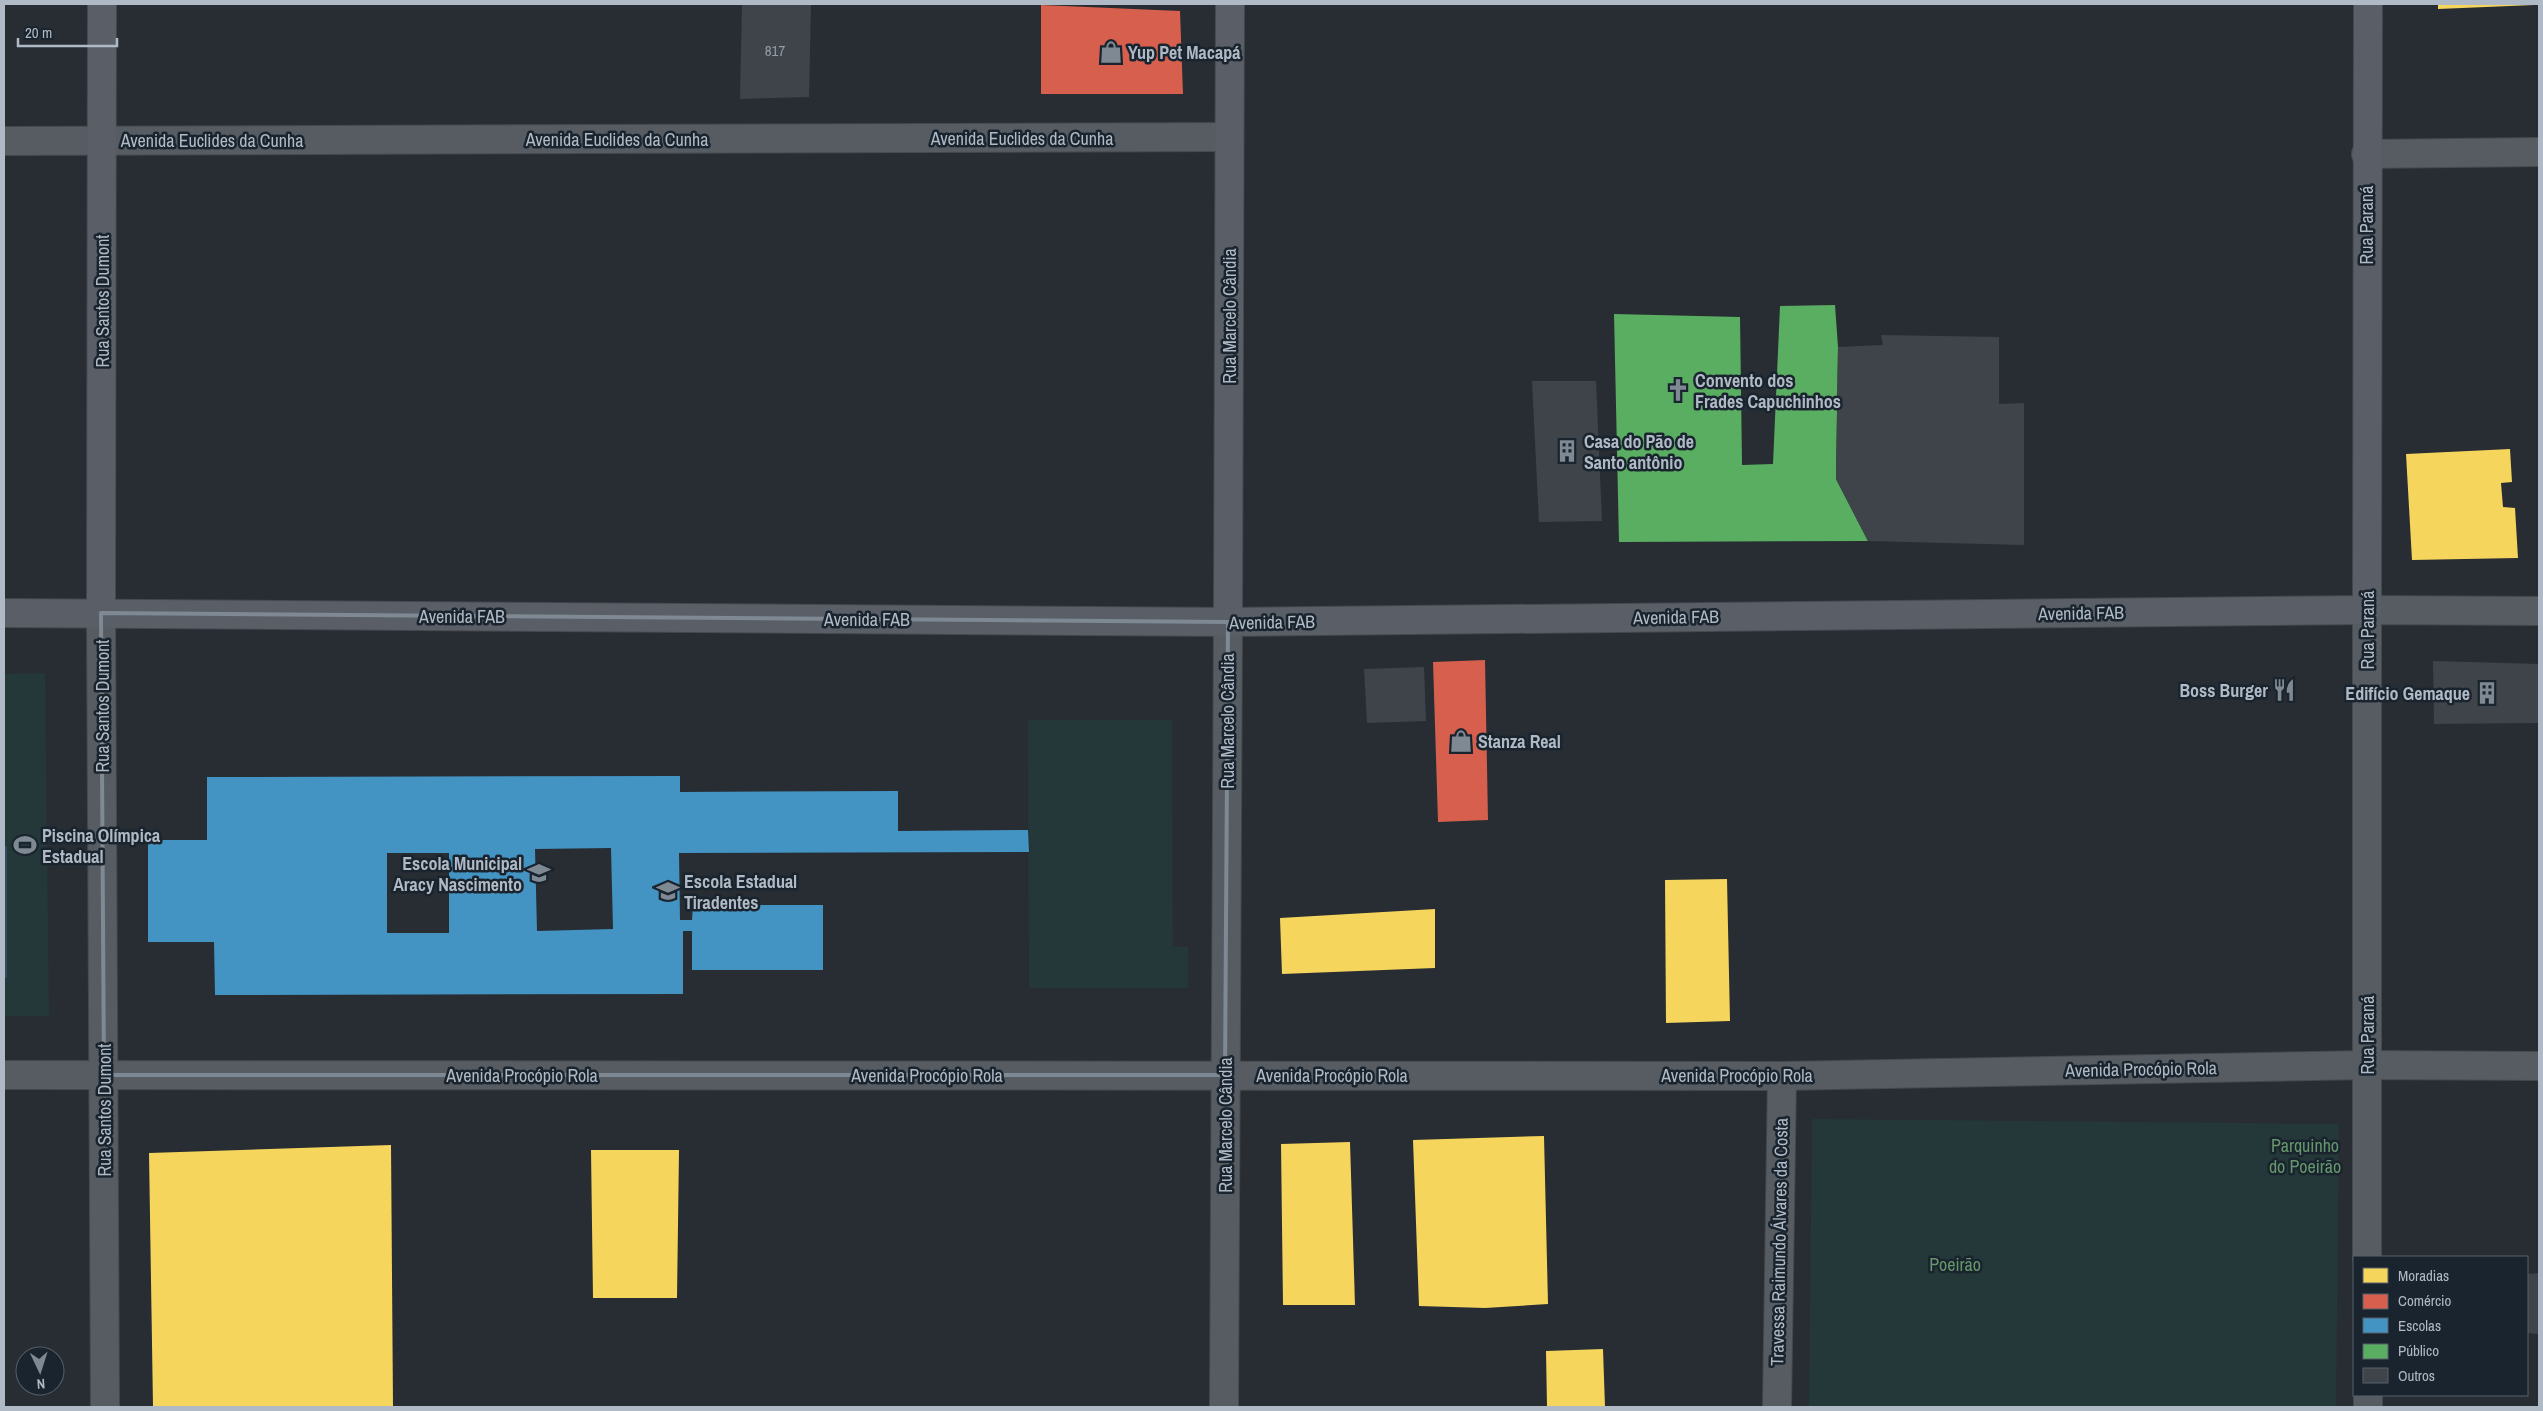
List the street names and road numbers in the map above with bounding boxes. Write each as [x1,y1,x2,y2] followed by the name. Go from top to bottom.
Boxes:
[930,126,1113,151] street label: Avenida Euclides da Cunha
[525,127,708,152] street label: Avenida Euclides da Cunha
[120,128,303,153] street label: Avenida Euclides da Cunha
[2354,186,2379,264] street label: Rua Paraná
[90,235,115,367] street label: Rua Santos Dumont
[1217,248,1242,384] street label: Rua Marcelo Cândia
[2355,591,2380,669] street label: Rua Paraná
[2037,600,2124,626] street label: Avenida FAB
[418,604,505,629] street label: Avenida FAB
[1632,604,1719,630] street label: Avenida FAB
[823,607,910,632] street label: Avenida FAB
[1228,609,1315,635] street label: Avenida FAB
[90,640,115,772] street label: Rua Santos Dumont
[1215,653,1240,789] street label: Rua Marcelo Cândia
[2355,996,2380,1074] street label: Rua Paraná
[92,1044,117,1176] street label: Rua Santos Dumont
[2064,1055,2217,1083] street label: Avenida Procópio Rola
[1213,1057,1238,1193] street label: Rua Marcelo Cândia
[445,1063,598,1088] street label: Avenida Procópio Rola
[850,1063,1003,1088] street label: Avenida Procópio Rola
[1255,1063,1408,1088] street label: Avenida Procópio Rola
[1660,1063,1813,1088] street label: Avenida Procópio Rola
[1764,1118,1794,1366] street label: Travessa Raimundo Álvares da Costa

